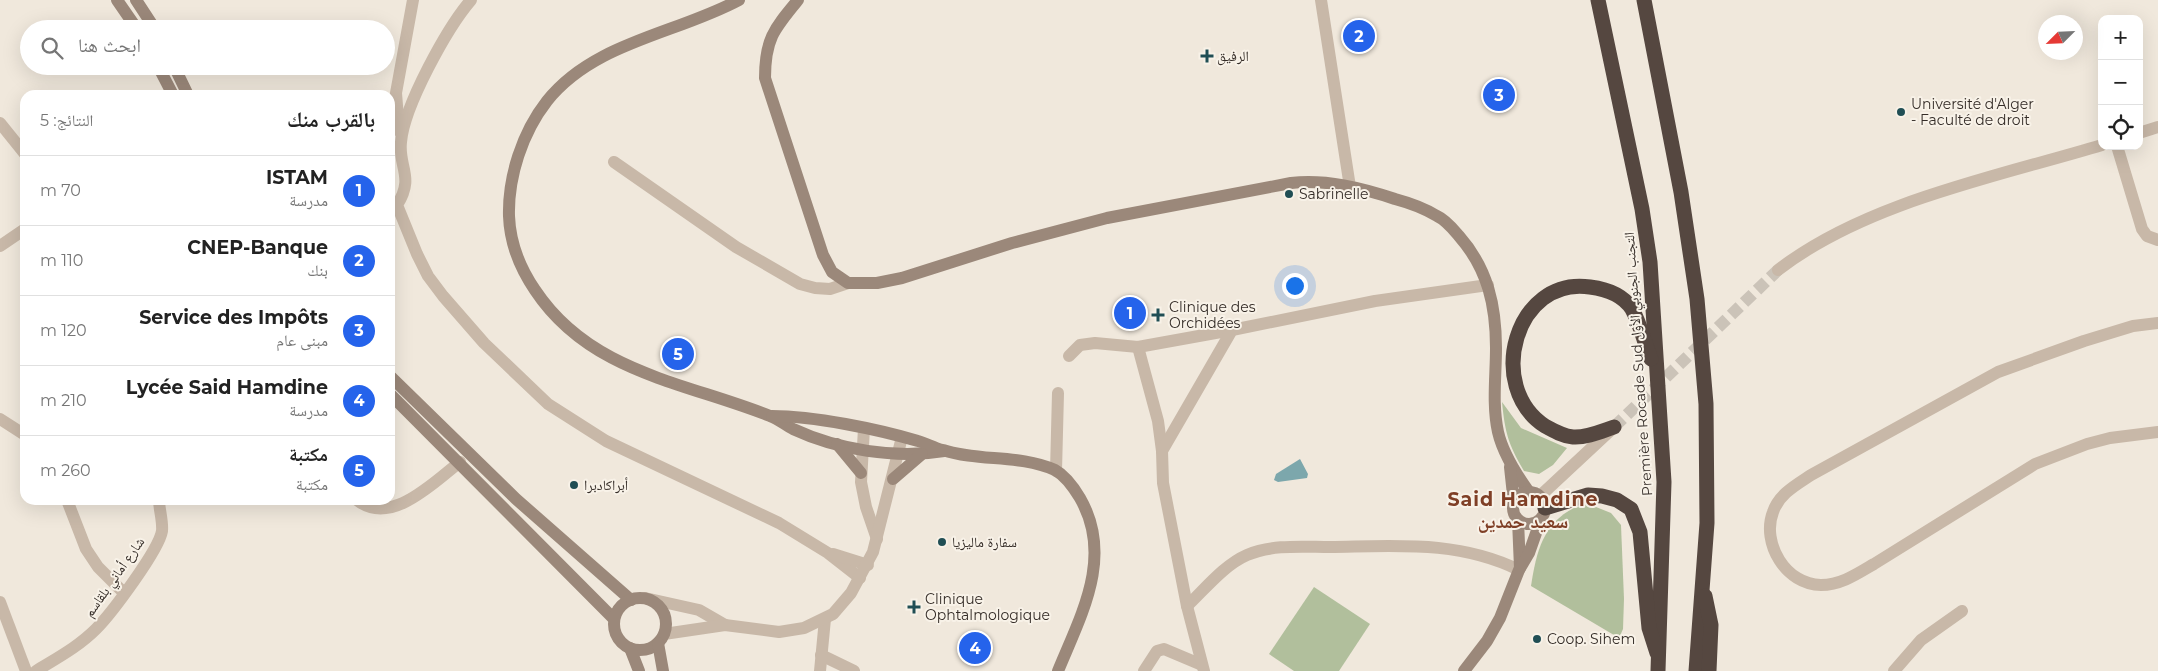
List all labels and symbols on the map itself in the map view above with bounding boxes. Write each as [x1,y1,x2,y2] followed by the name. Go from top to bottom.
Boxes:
[2038,15,2083,60] north arrow
[1343,17,1375,55] pin: 2
[1217,47,1249,66] place label: الرفيق
[1201,50,1213,62] marker: الرفيق
[1483,76,1515,114] pin: 3
[1911,95,2034,129] place label: Université d'Alger - Faculté de droit
[1895,106,1907,118] marker: Université d'Alger - Faculté de droit
[1299,185,1369,203] place label: Sabrinelle
[1283,188,1295,200] marker: Sabrinelle
[1620,231,1659,497] street label: Première Rocade Sud التجنب الجنوبي الأول
[1282,273,1308,299] your location
[1114,294,1146,332] pin: 1
[1169,298,1256,332] place label: Clinique des Orchidées
[1151,308,1165,322] marker: Clinique des Orchidées
[662,335,694,373] pin: 5
[584,476,628,494] place label: أبراكادبرا
[568,479,580,491] marker: أبراكادبرا
[1447,488,1599,533] district label: Said Hamdine سعيد حمدين
[952,533,1017,551] place label: سفارة ماليزيا
[80,534,150,622] street label: شارع أماني بلقاسم
[936,536,948,548] marker: سفارة ماليزيا
[925,590,1050,624] place label: Clinique Ophtalmologique
[907,600,921,614] marker: Clinique Ophtalmologique
[959,629,991,667] pin: 4
[1547,630,1635,648] place label: Coop. Sihem
[1531,633,1543,645] marker: Coop. Sihem

